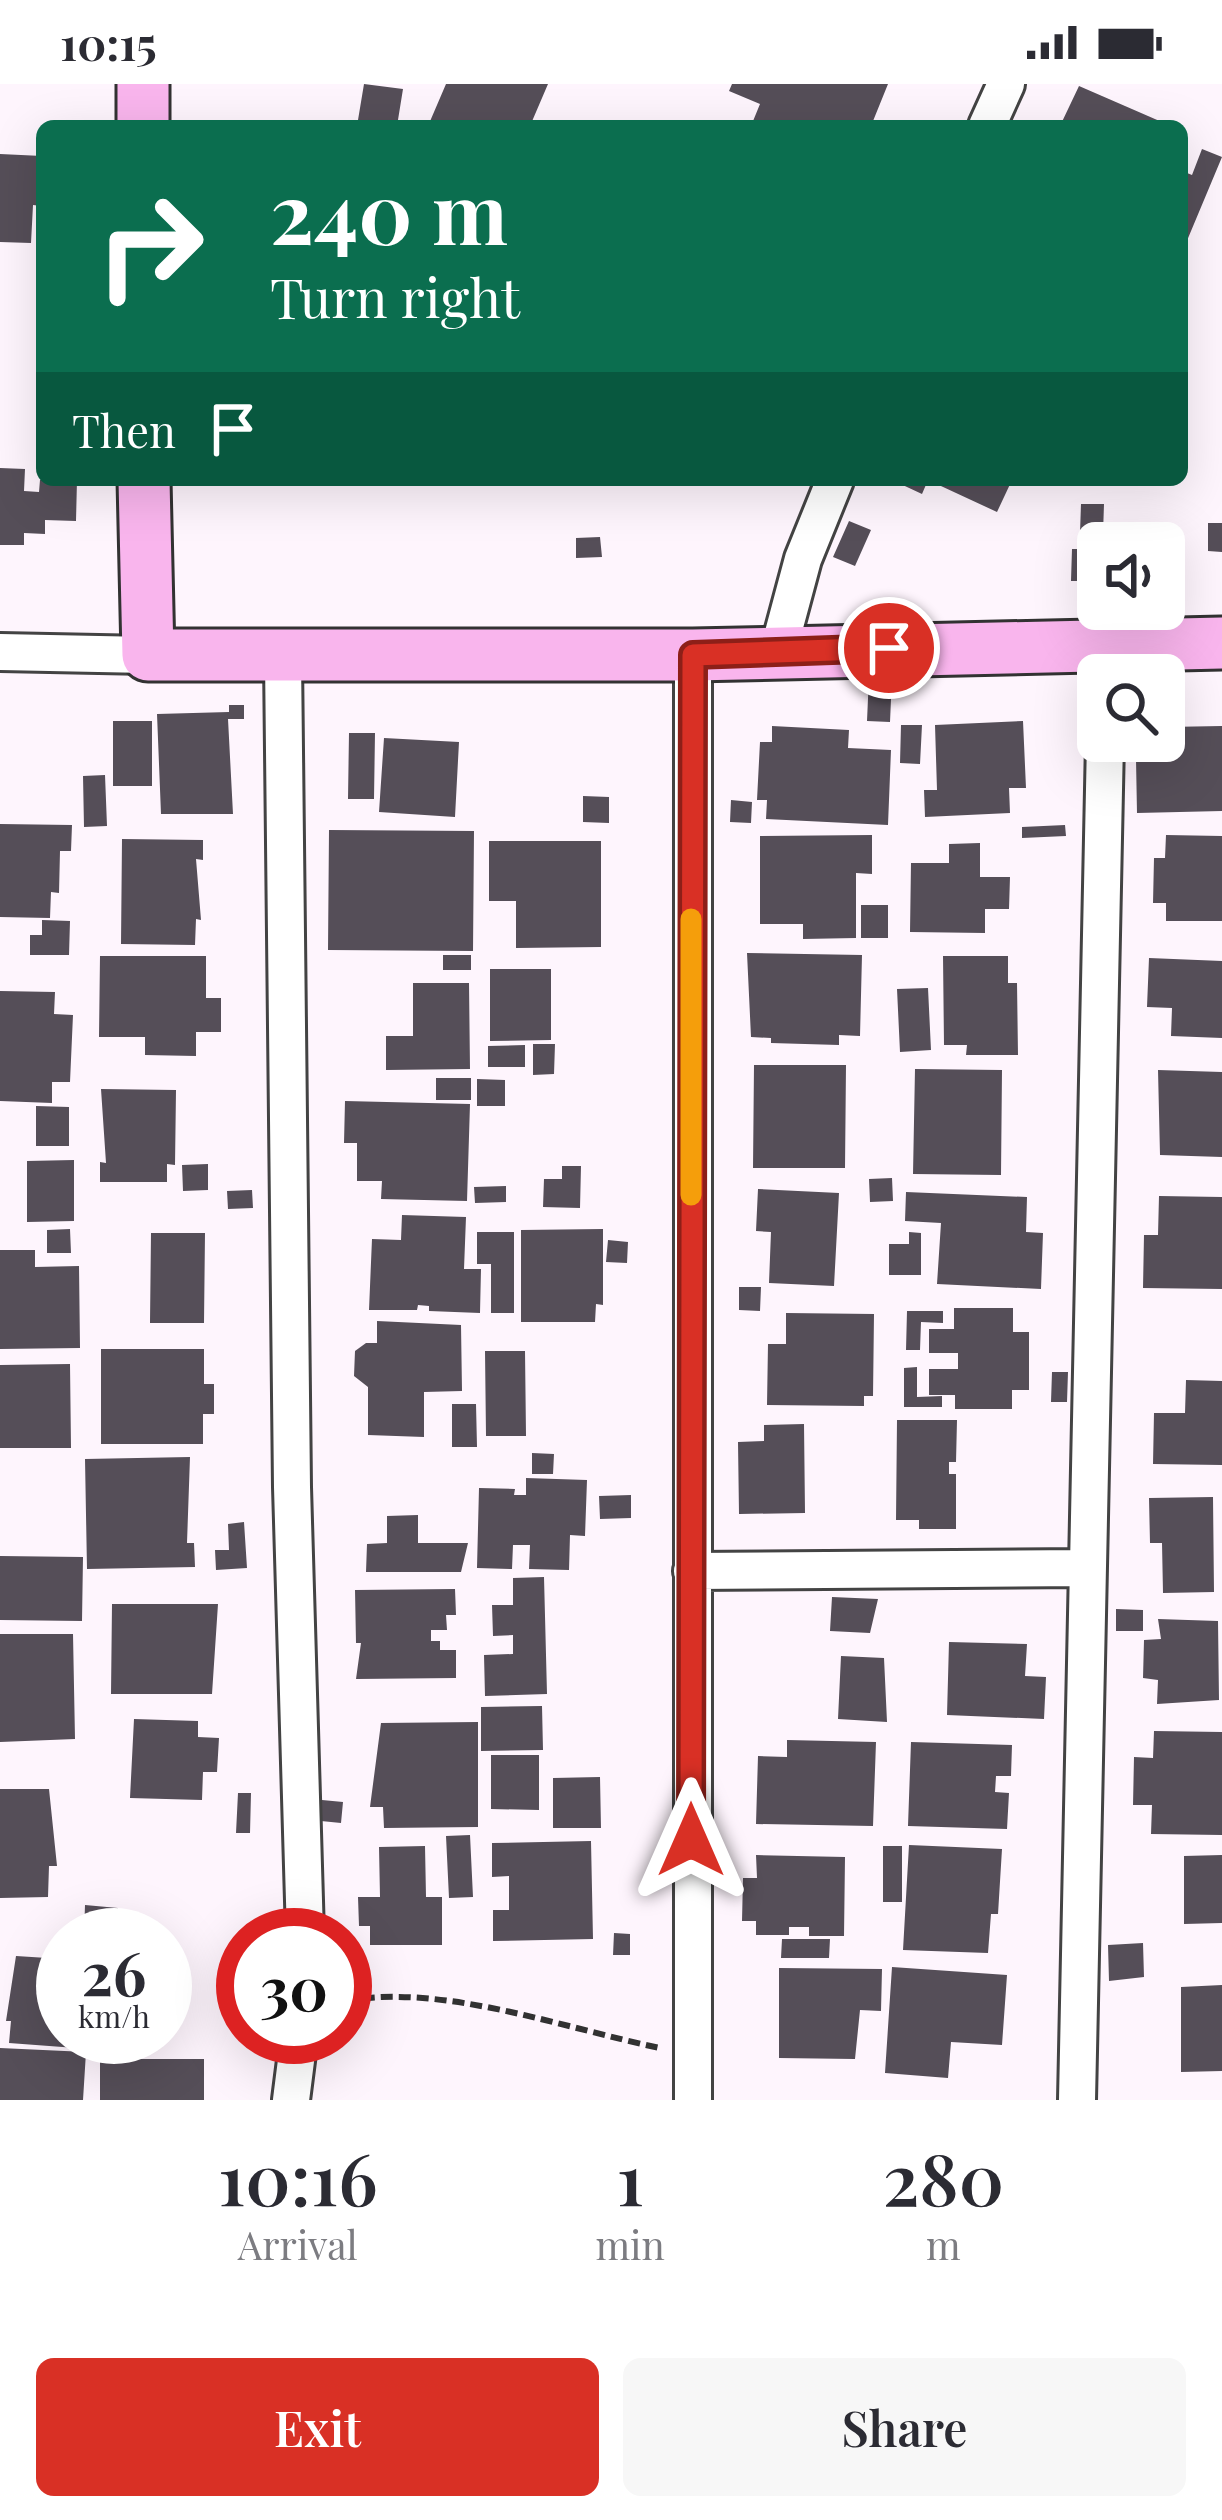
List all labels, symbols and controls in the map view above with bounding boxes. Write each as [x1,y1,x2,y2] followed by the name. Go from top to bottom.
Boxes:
[60,12,157,72] text: 10:15
[270,154,508,266] text: 240 m
[72,168,228,324] icon: right
[270,261,520,333] text: Turn right
[200,396,266,462] icon: arrive
[72,399,176,459] text: Then
[1077,522,1185,762] map controls
[1077,522,1185,630] button: sound
[838,597,940,699] pin
[856,615,922,681] icon: arrive
[1077,654,1185,762] button: search
[628,1777,754,1903] position arrow
[216,1908,372,2064] speed limit sign: 30
[81,1931,147,2011] text: 26
[78,1996,150,2036] text: km/h
[218,2128,378,2224] text: 10:16
[616,2128,644,2224] text: 1
[883,2128,1004,2224] text: 280
[238,2218,358,2270] text: Arrival
[595,2218,665,2270] text: min
[926,2218,961,2270] text: m
[36,2358,599,2496] button: Exit
[623,2358,1186,2496] button: Share

